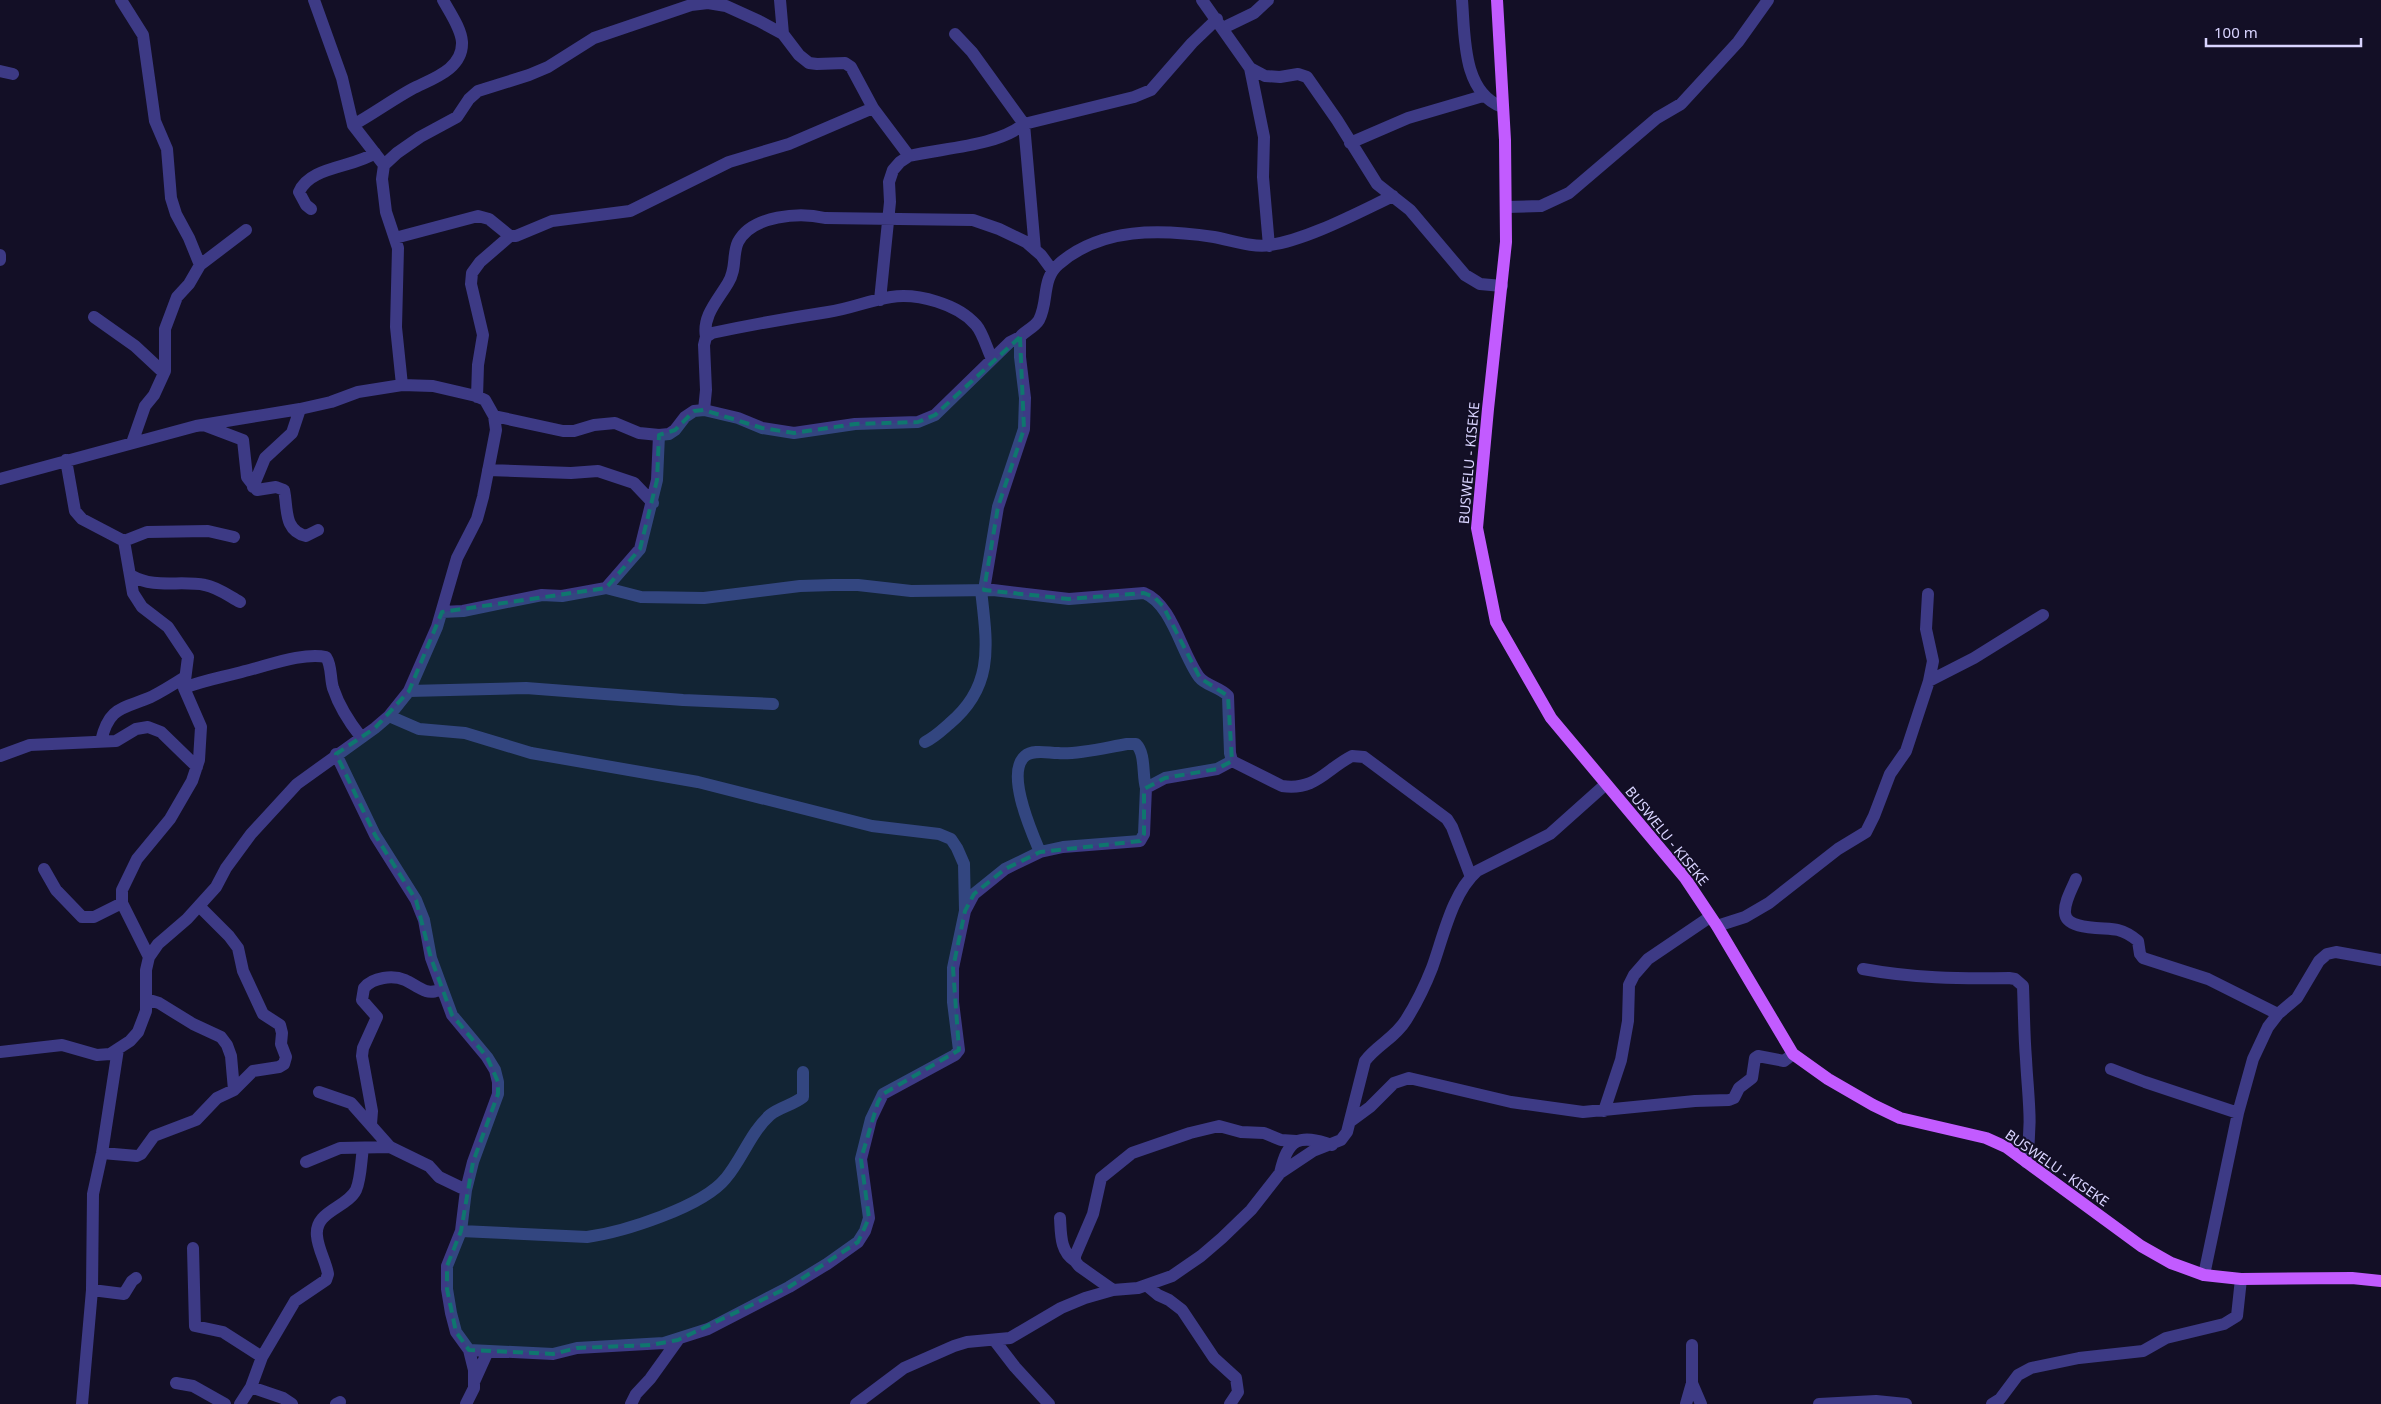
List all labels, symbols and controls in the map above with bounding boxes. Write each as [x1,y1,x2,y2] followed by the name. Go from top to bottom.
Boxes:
[2206,15,2361,47] scale bar
[2214,22,2258,42] text: 100 m
[1454,401,1483,525] street label: BUSWELU - KISEKE
[1621,782,1713,889] street label: BUSWELU - KISEKE
[2002,1125,2113,1210] street label: BUSWELU - KISEKE

